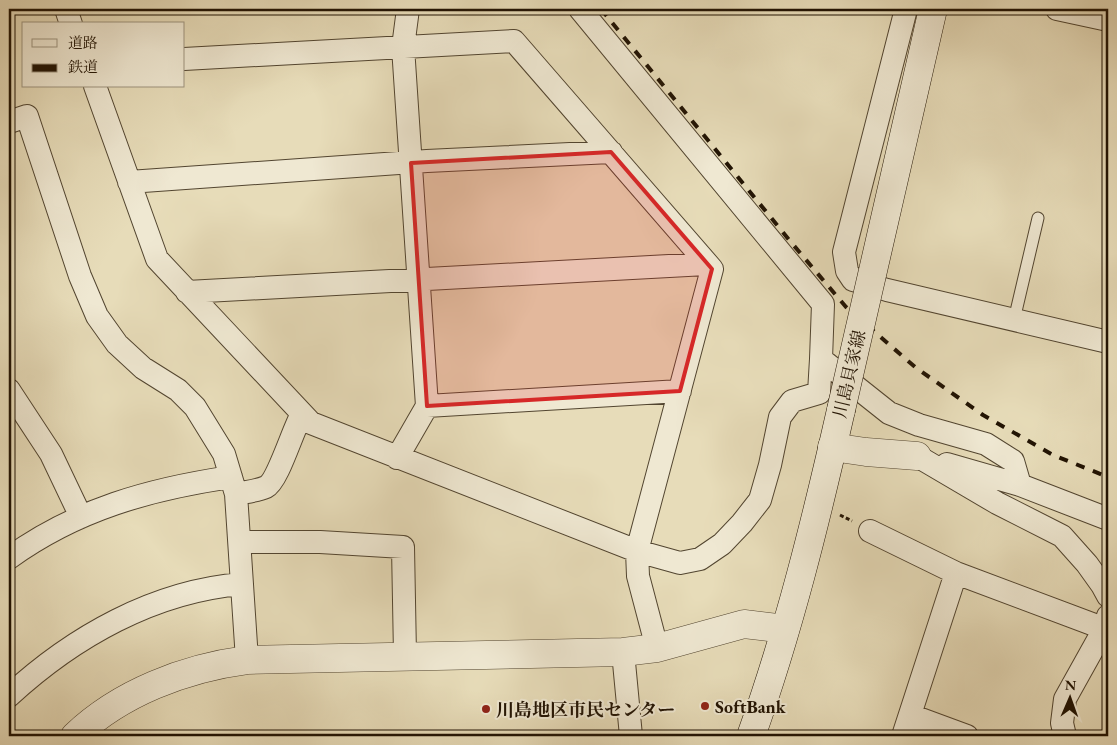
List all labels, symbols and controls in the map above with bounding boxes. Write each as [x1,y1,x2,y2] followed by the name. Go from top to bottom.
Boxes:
[22,22,185,88] legend
[68,33,98,52] text: 道路
[68,57,98,76] text: 鉄道
[828,328,870,420] street label: 川島貝家線
[1044,672,1094,722] north arrow
[1064,676,1077,694] text: N
[715,695,787,718] place label: SoftBank
[496,698,675,721] place label: 川島地区市民センター
[699,700,711,712] marker: SoftBank
[480,703,492,715] marker: 川島地区市民センター

